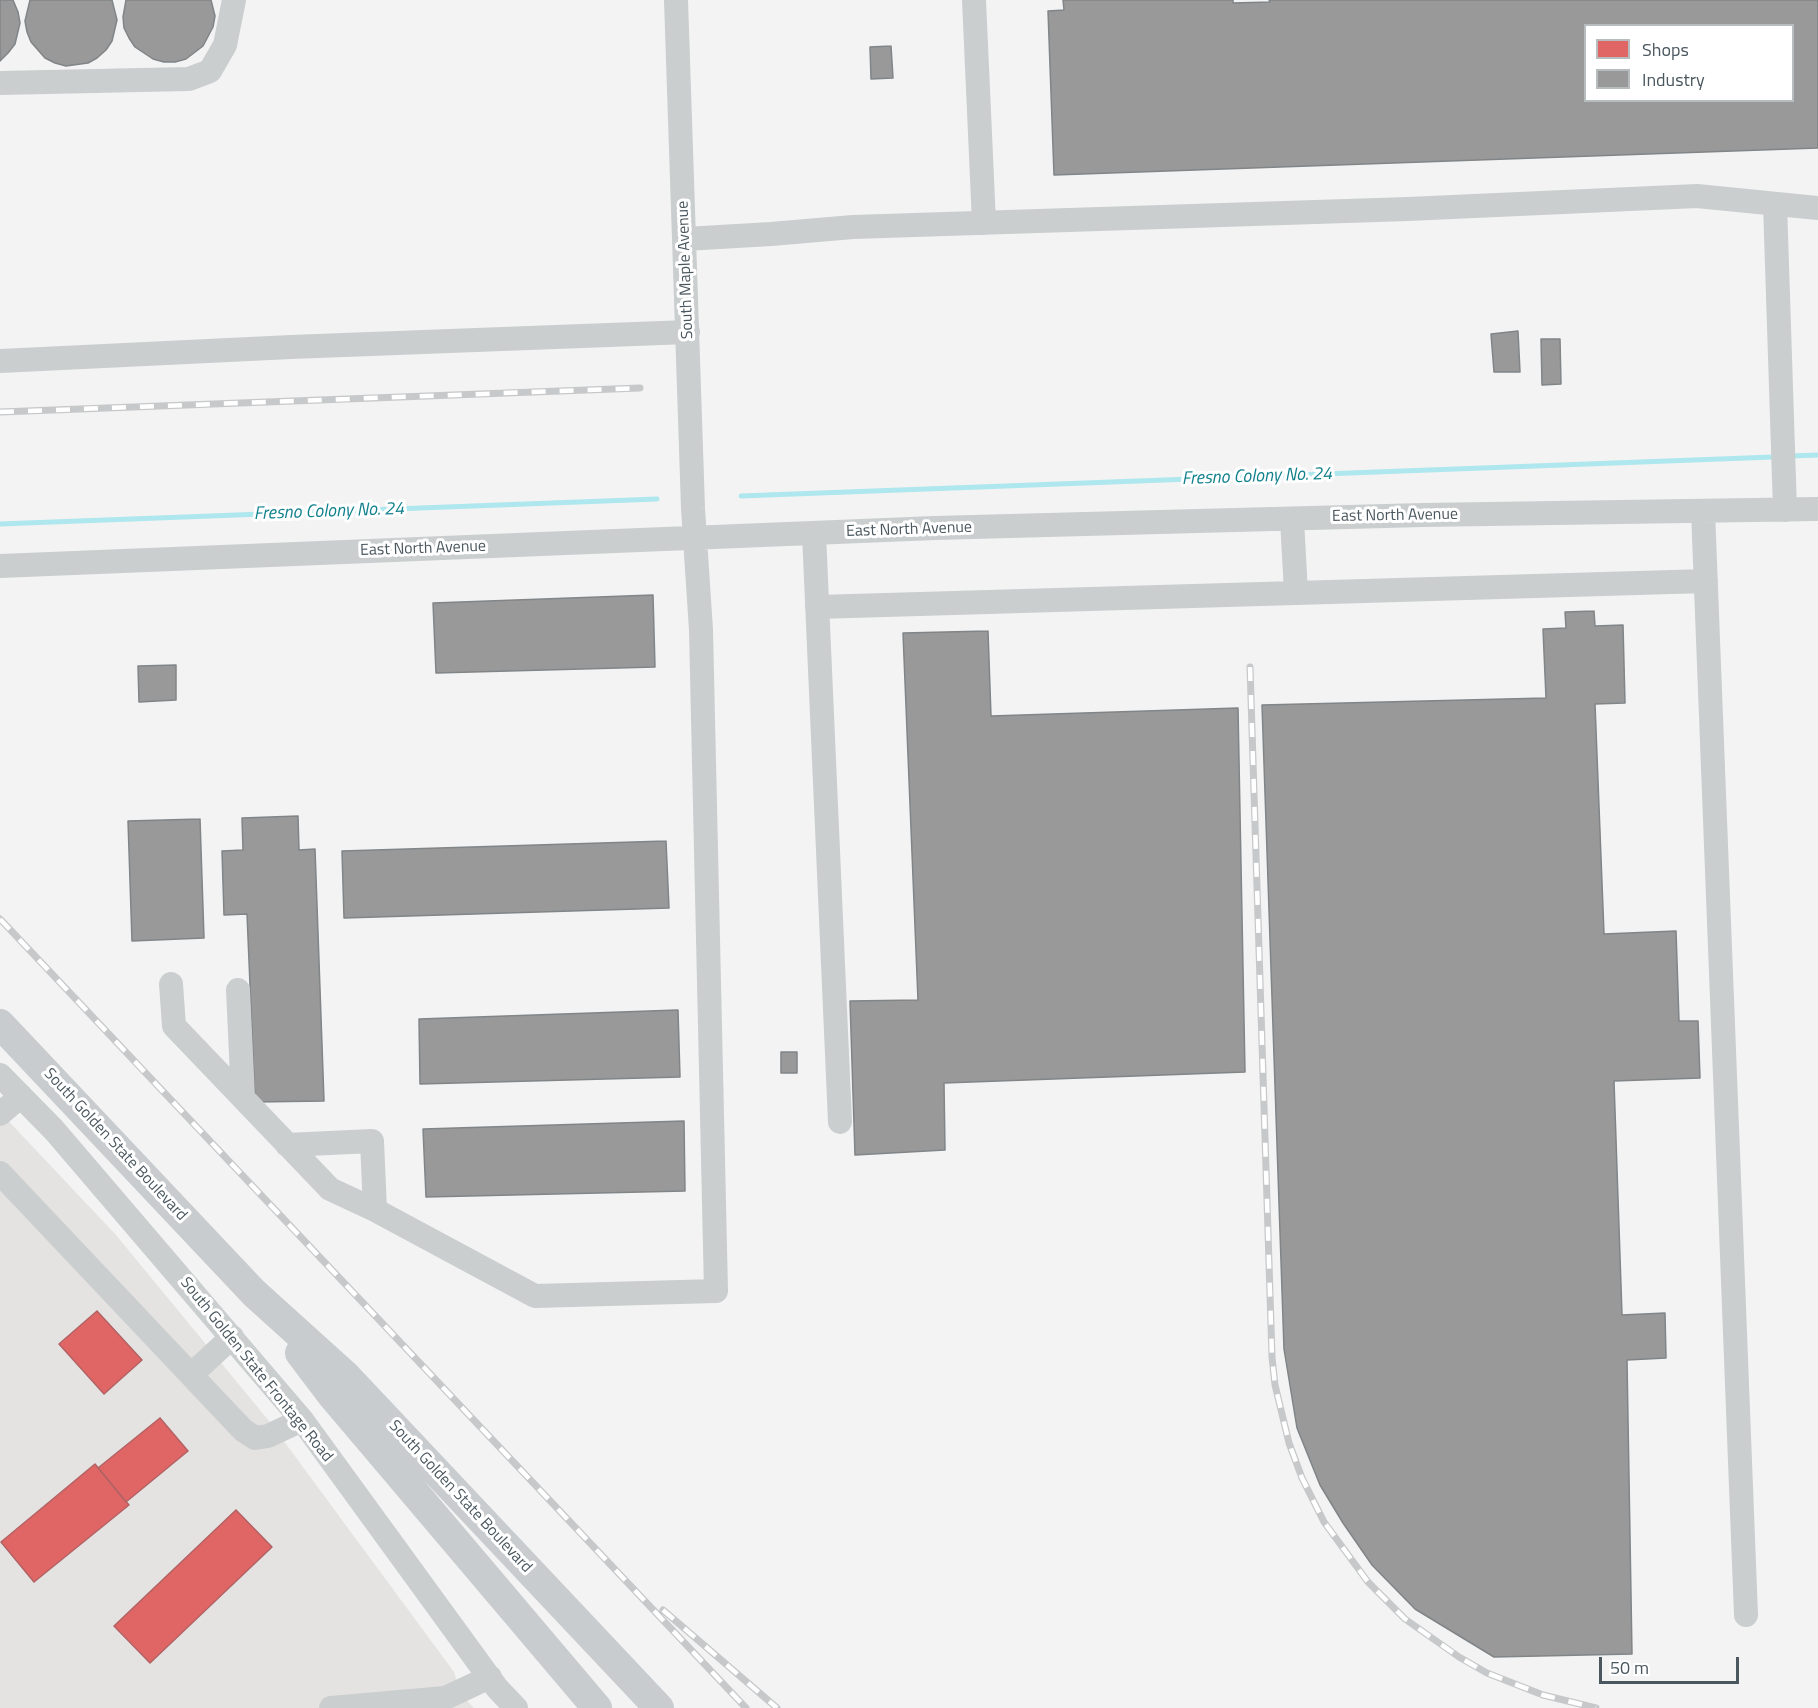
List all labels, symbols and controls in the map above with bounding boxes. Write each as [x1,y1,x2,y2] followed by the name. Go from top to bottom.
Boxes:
[1584,24,1794,102] legend
[1642,36,1689,63] text: Shops
[1642,66,1705,93] text: Industry
[674,200,698,340] street label: South Maple Avenue
[1181,464,1333,490] water label: Fresno Colony No. 24
[253,499,405,525] water label: Fresno Colony No. 24
[1332,505,1458,527] street label: East North Avenue
[846,518,972,542] street label: East North Avenue
[360,537,486,561] street label: East North Avenue
[39,1065,191,1225] street label: South Golden State Boulevard
[176,1274,336,1466] street label: South Golden State Frontage Road
[384,1417,536,1577] street label: South Golden State Boulevard
[1602,1645,1742,1683] scale bar
[1610,1654,1649,1681] text: 50 m

